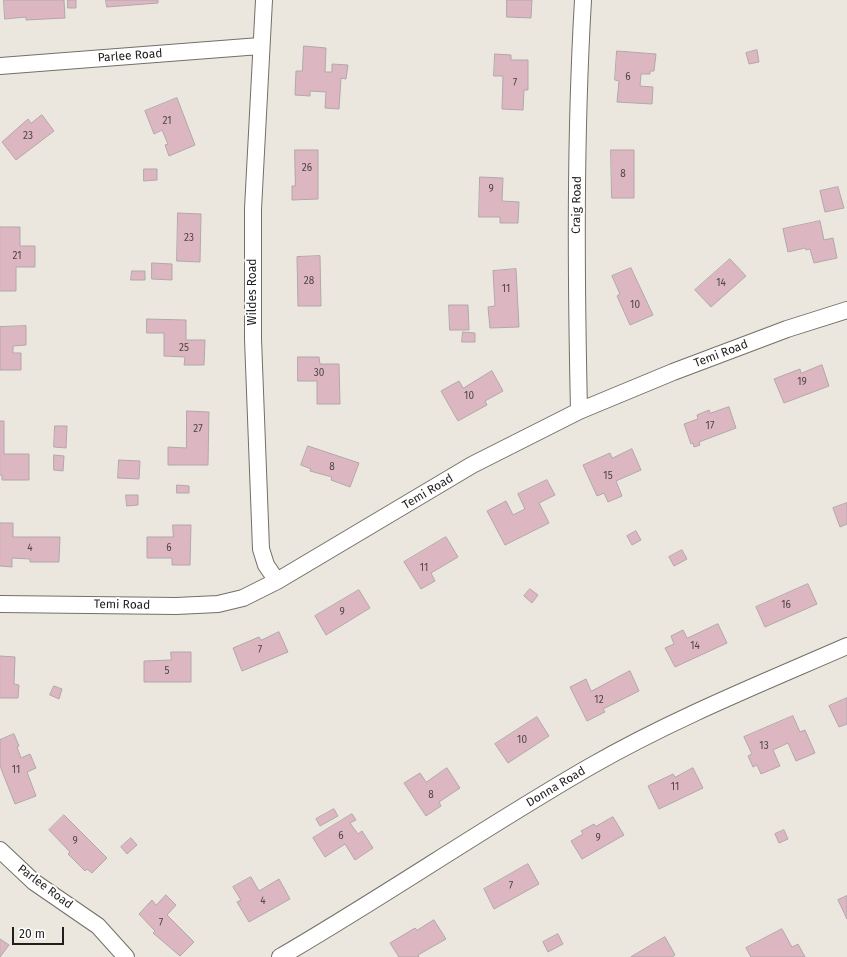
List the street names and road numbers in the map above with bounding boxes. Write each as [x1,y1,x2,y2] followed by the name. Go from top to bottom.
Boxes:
[97,47,163,65] street label: Parlee Road
[569,176,585,234] street label: Craig Road
[246,259,260,325] street label: Wildes Road
[692,337,750,371] street label: Temi Road
[400,471,456,513] street label: Temi Road
[94,597,150,613] street label: Temi Road
[524,764,588,810] street label: Donna Road
[15,862,75,912] street label: Parlee Road

